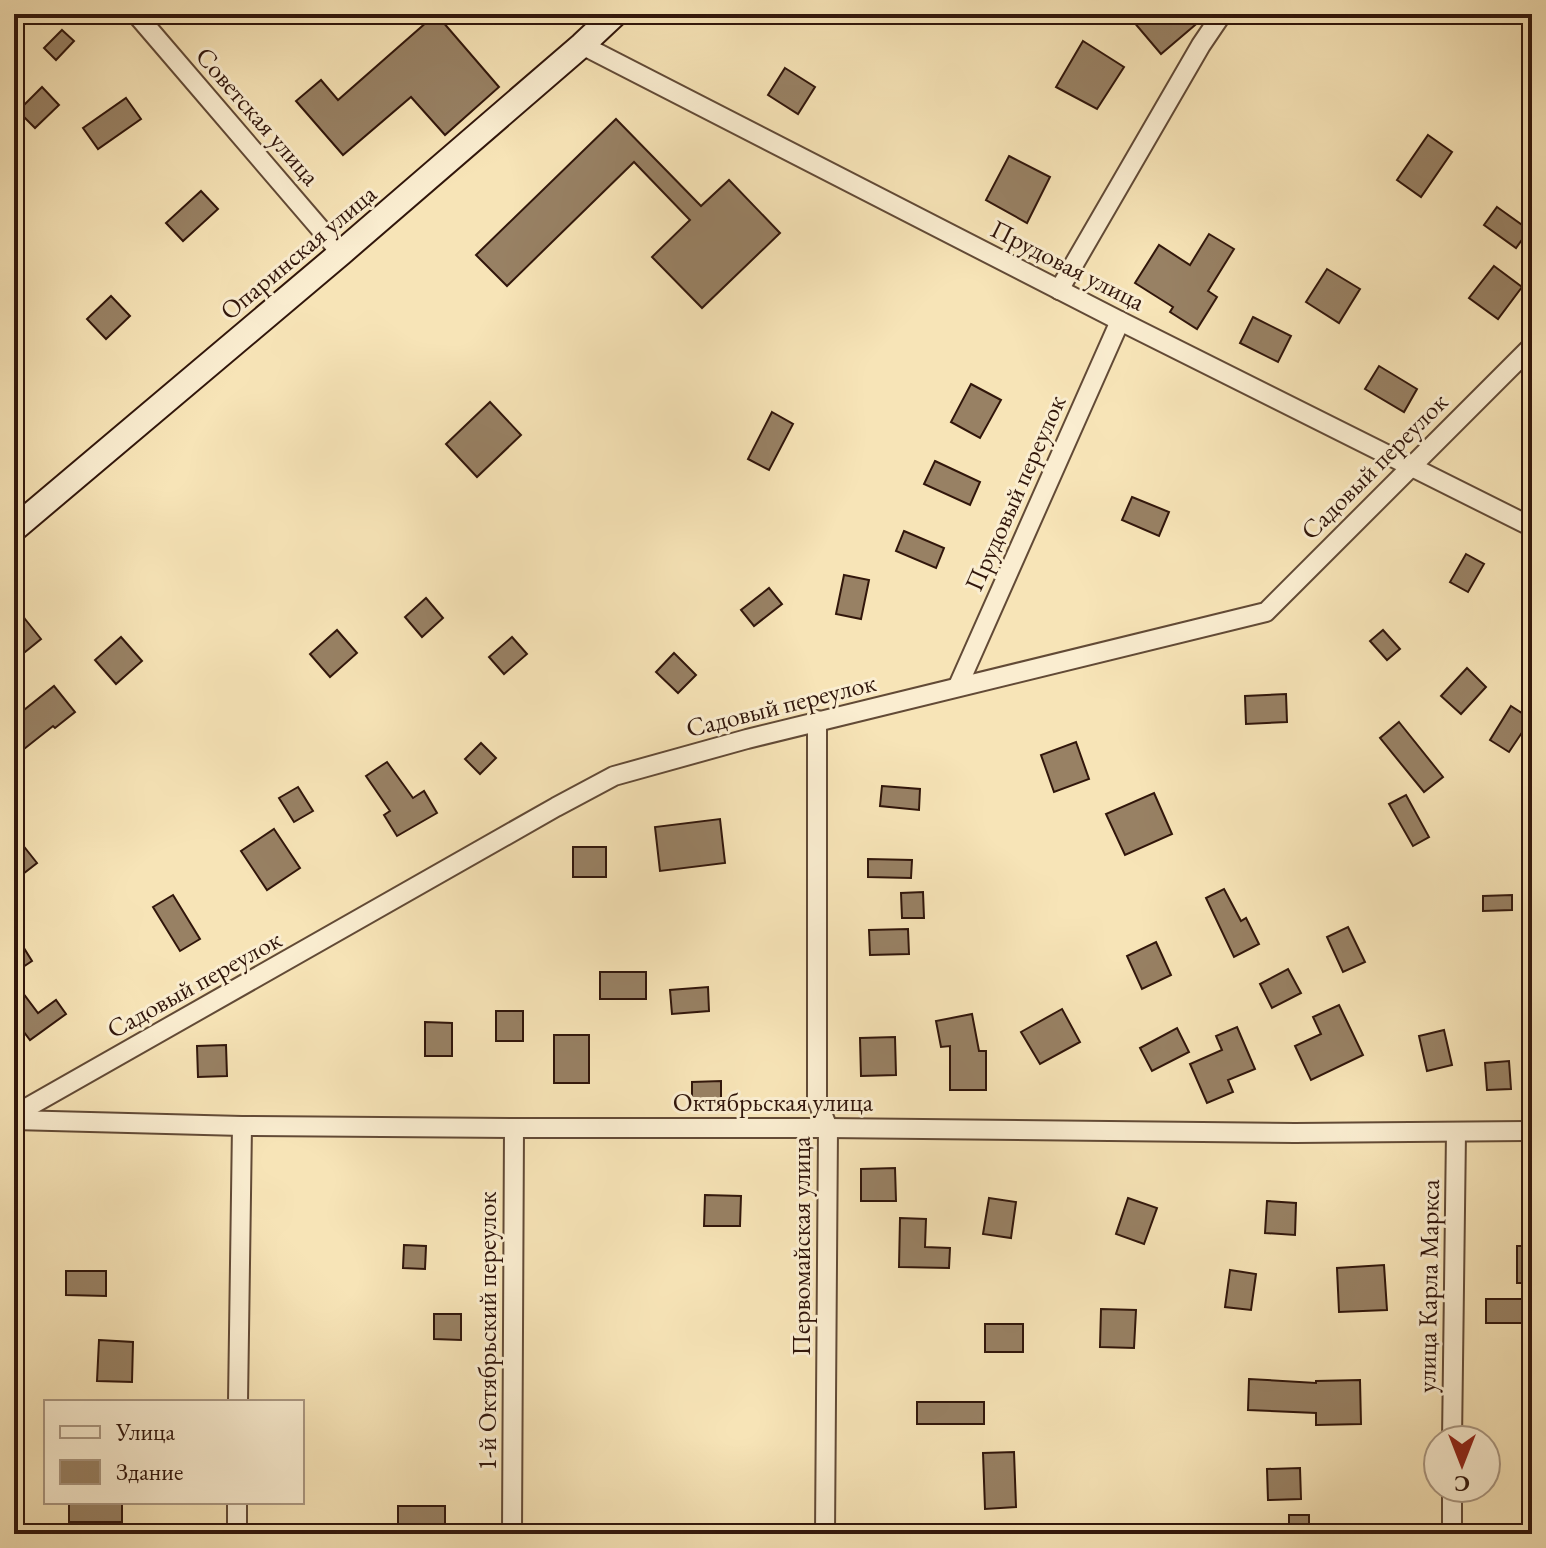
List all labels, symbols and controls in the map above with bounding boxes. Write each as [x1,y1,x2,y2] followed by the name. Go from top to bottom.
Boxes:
[188,39,328,193] street label: Советская улица
[213,176,384,327] street label: Опаринская улица
[985,212,1151,319] street label: Прудовая улица
[1293,385,1455,547] street label: Садовый переулок
[957,389,1074,596] street label: Прудовый переулок
[682,665,880,745] street label: Садовый переулок
[101,922,288,1046] street label: Садовый переулок
[673,1085,874,1119] street label: Октябрьская улица
[784,1136,818,1356] street label: Первомайская улица
[1409,1178,1447,1393] street label: улица Карла Маркса
[470,1191,504,1471] street label: 1-й Октябрьский переулок
[44,1400,304,1504] legend
[115,1416,175,1447] text: Улица
[1422,1424,1502,1504] north arrow
[116,1456,183,1487] text: Здание
[1454,1469,1470,1498] text: С

